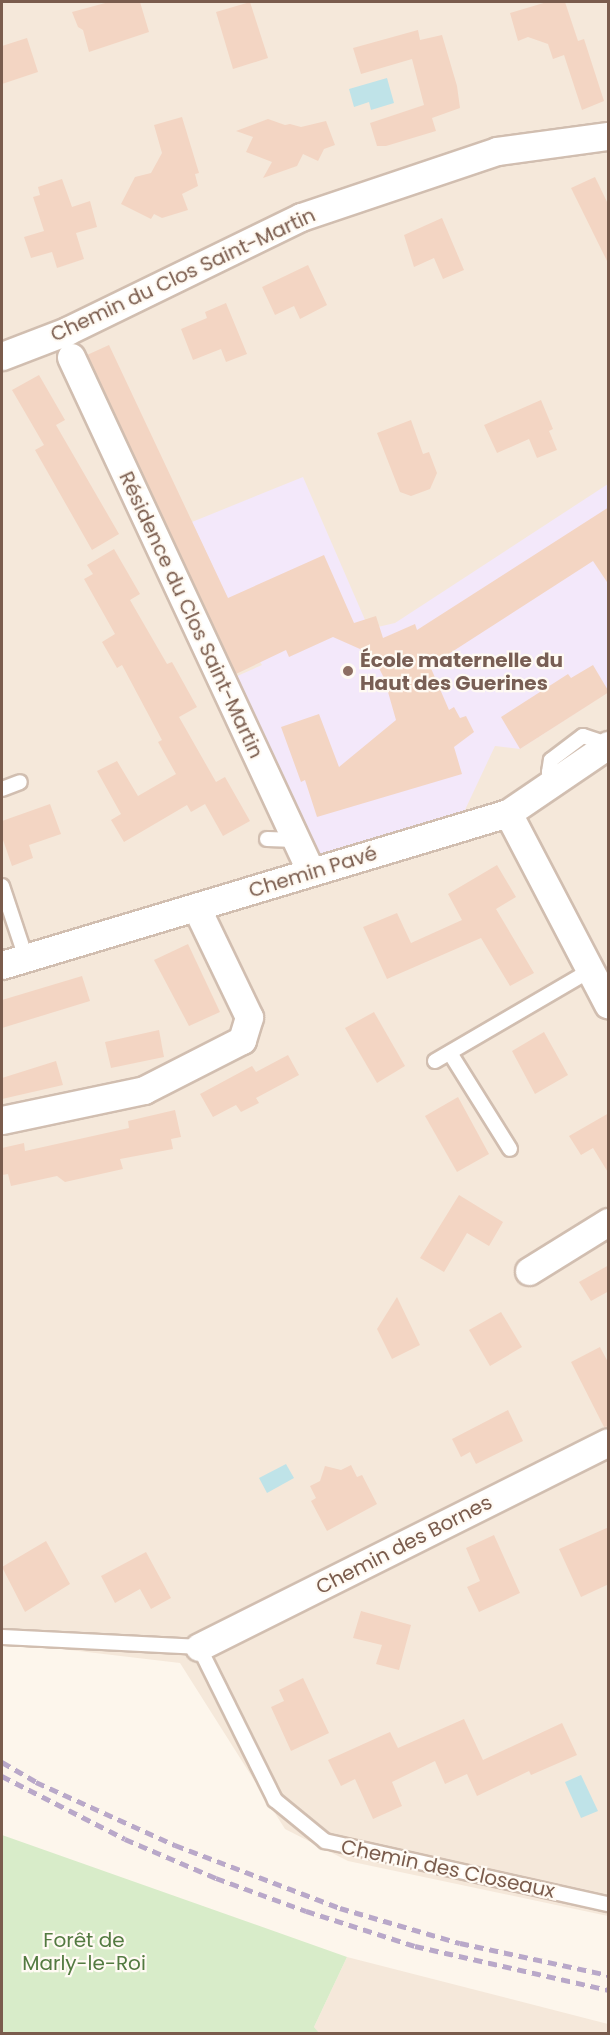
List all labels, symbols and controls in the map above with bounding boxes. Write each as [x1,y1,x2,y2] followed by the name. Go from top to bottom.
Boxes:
[47,203,319,347] street label: Chemin du Clos Saint-Martin
[114,468,268,762] street label: Résidence du Clos Saint-Martin
[360,648,563,695] place label: École maternelle du Haut des Guerines
[341,664,355,678] marker: École maternelle du Haut des Guerines
[246,841,380,903] street label: Chemin Pavé
[312,1490,496,1600] street label: Chemin des Bornes
[339,1835,557,1903] street label: Chemin des Closeaux
[22,1928,146,1975] park label: Forêt de Marly-le-Roi

